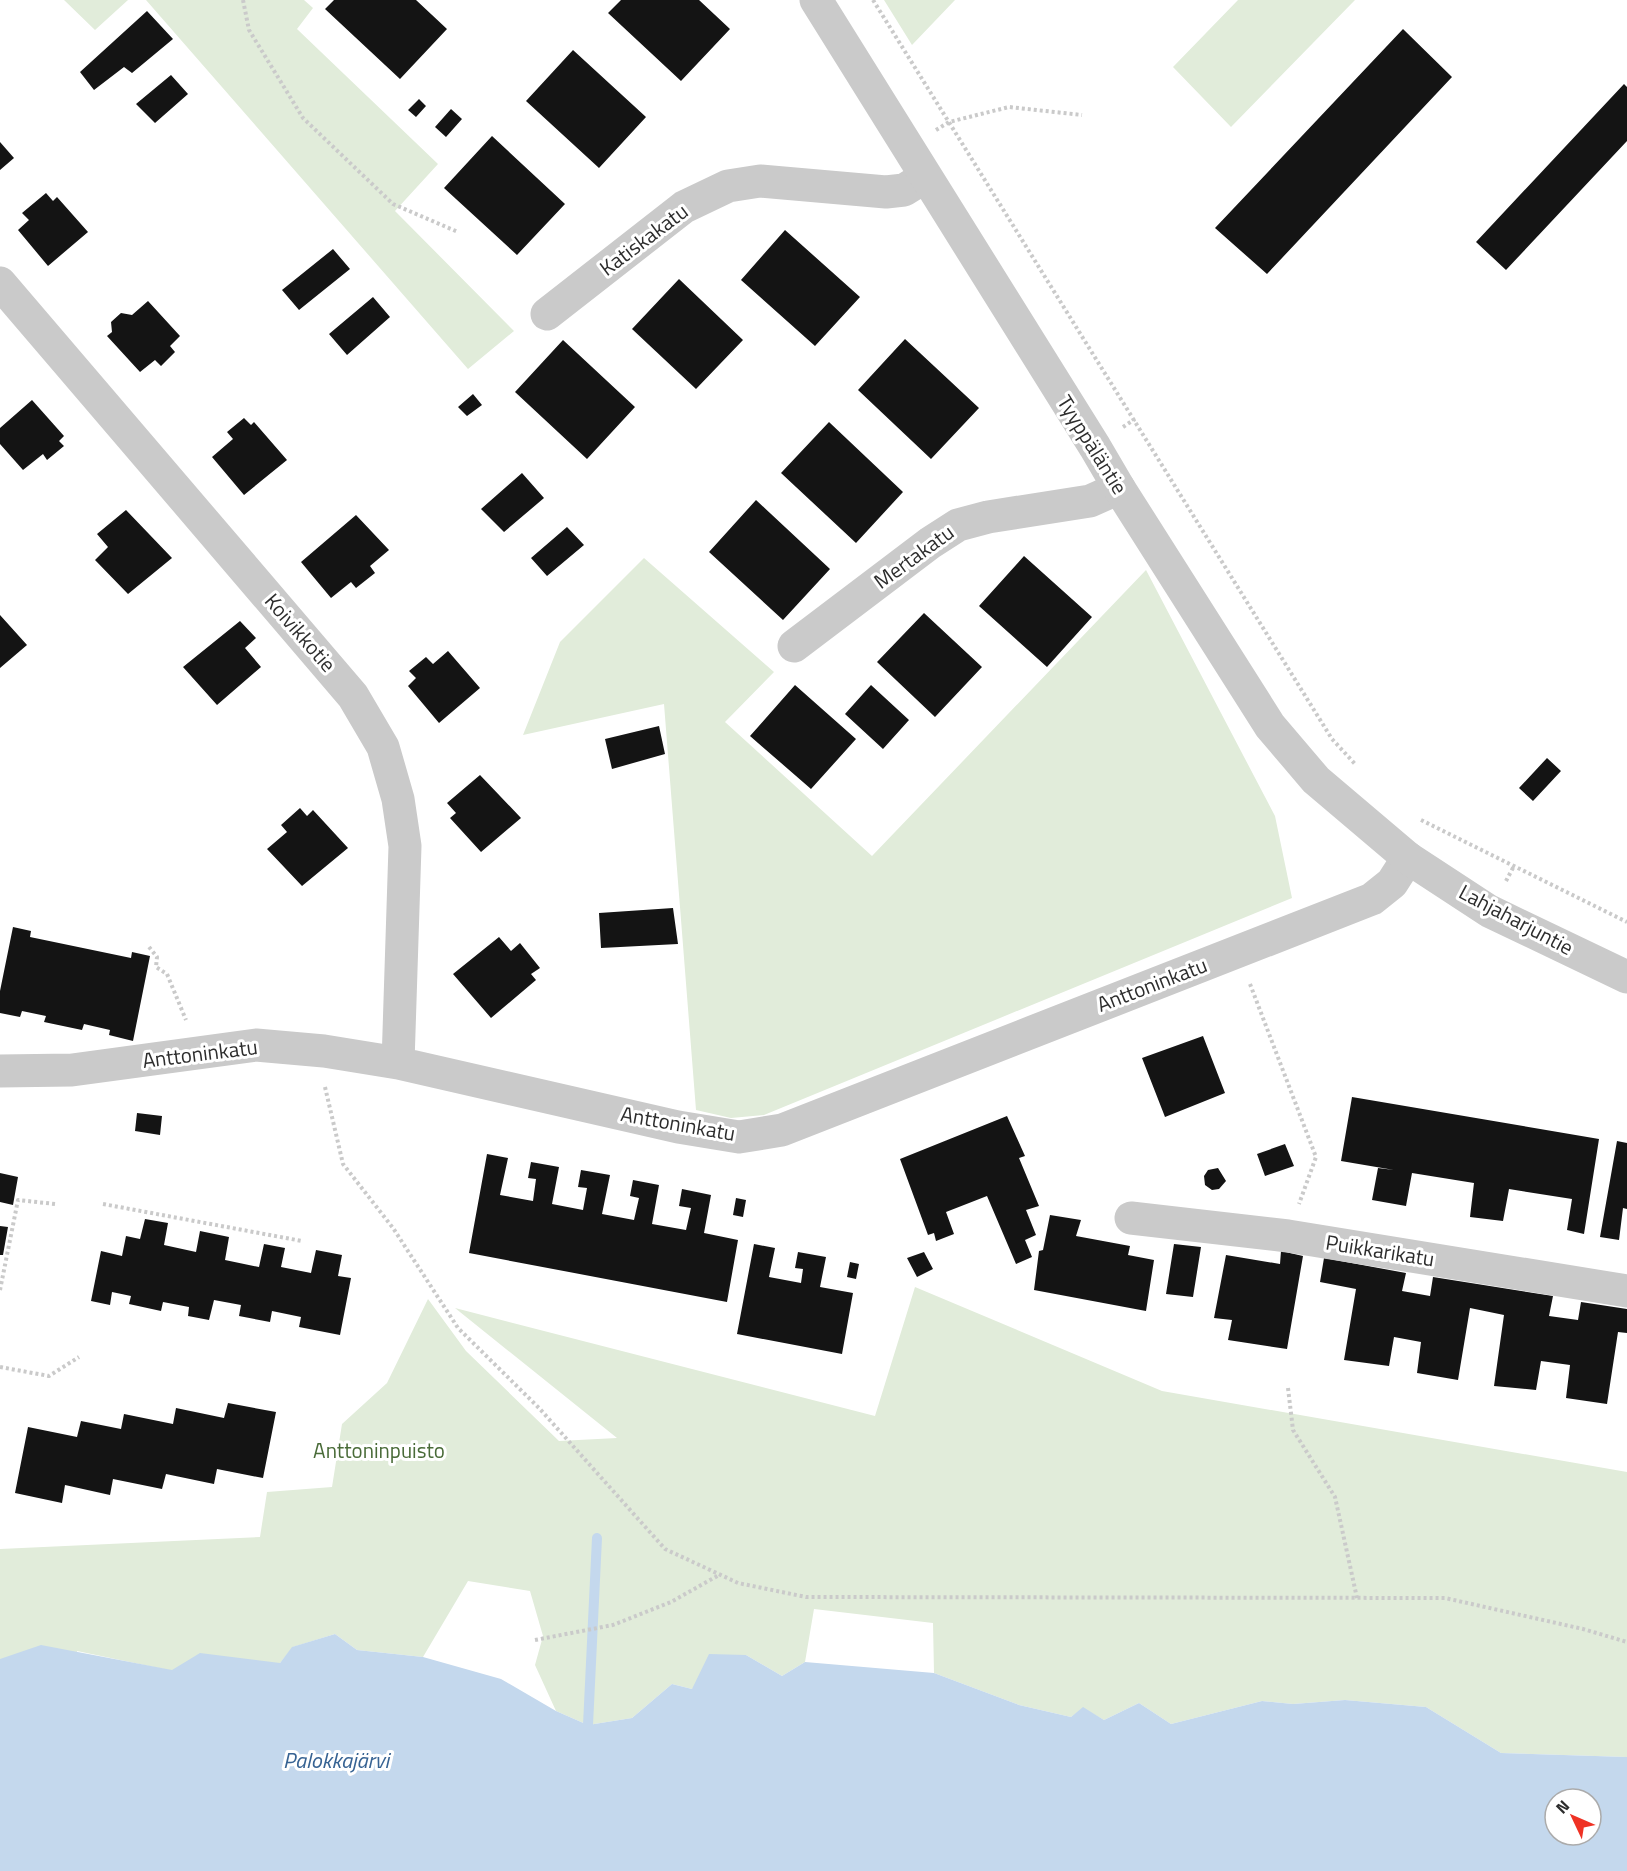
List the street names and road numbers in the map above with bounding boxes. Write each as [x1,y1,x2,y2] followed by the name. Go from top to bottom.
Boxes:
[592,195,694,283] street label: Katiskakatu
[1050,389,1136,500] street label: Tyyppäläntie
[867,516,960,596] street label: Mertakatu
[257,586,344,679] street label: Koivikkotie
[1454,876,1579,963] street label: Lahjaharjuntie
[1092,948,1211,1020] street label: Anttoninkatu
[140,1030,259,1076] street label: Anttoninkatu
[618,1097,738,1149] street label: Anttoninkatu
[1323,1226,1437,1274] street label: Puikkarikatu

